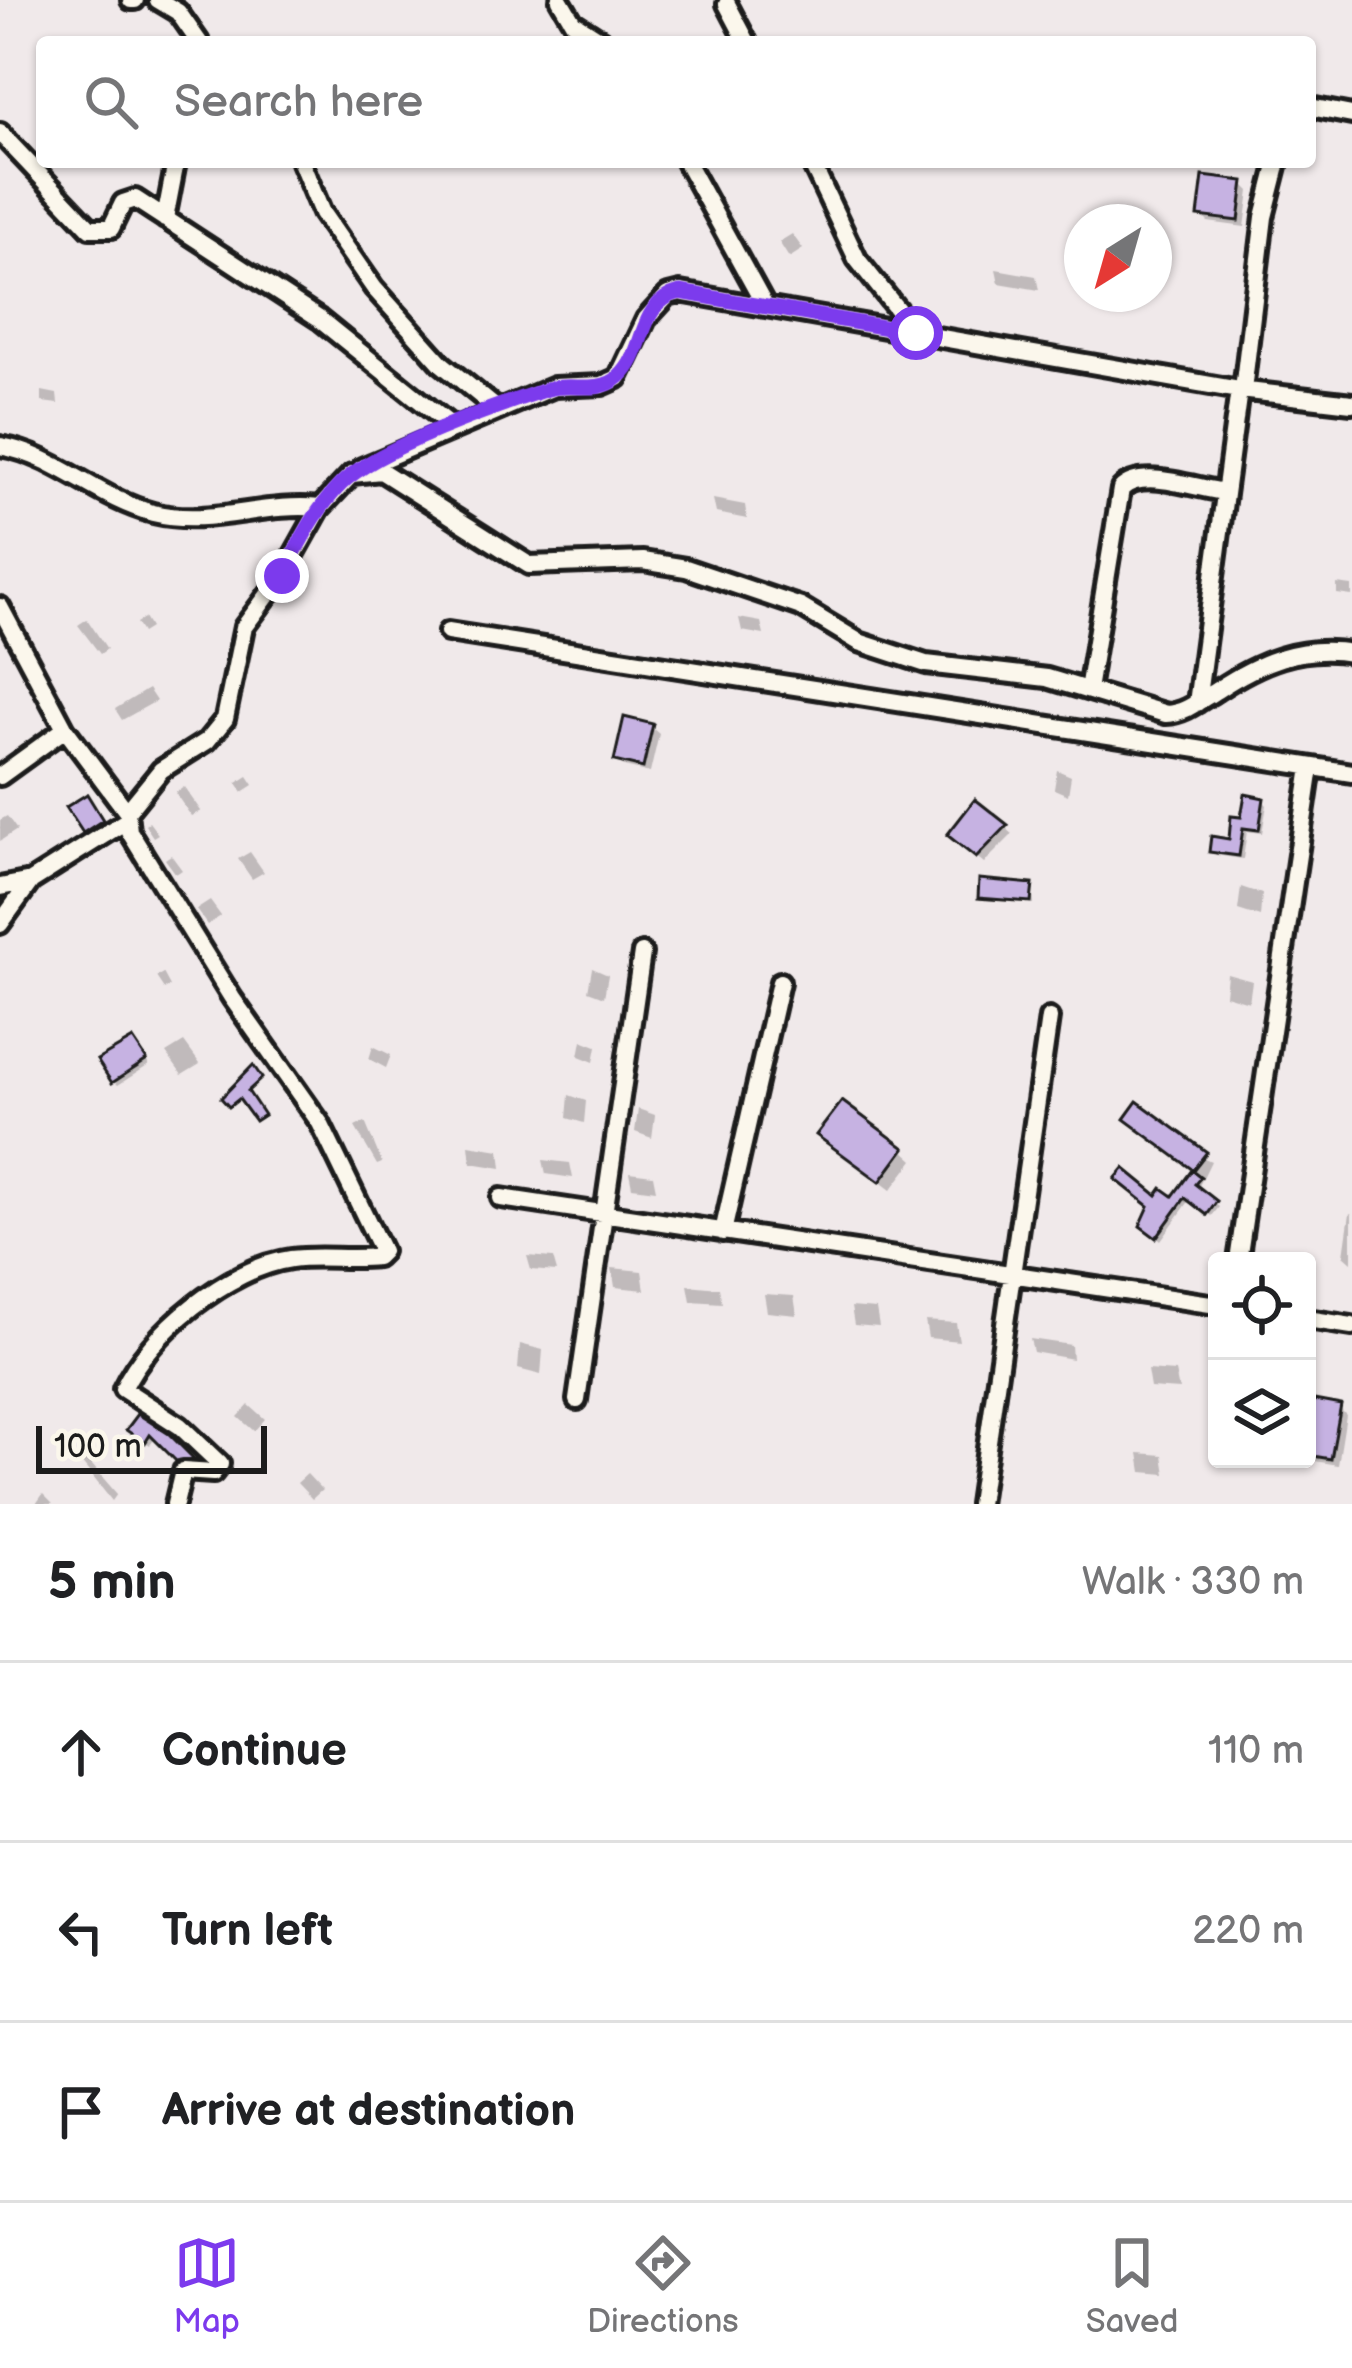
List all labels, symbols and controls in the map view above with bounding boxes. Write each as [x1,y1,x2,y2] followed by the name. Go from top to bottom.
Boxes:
[36,36,1316,168] search box
[78,69,144,135] icon: search
[174,75,423,130] text: Search here
[1064,204,1172,312] north arrow
[889,306,943,360] route start
[255,549,309,603] route end
[1208,1252,1316,1468] map controls
[1208,1252,1316,1360] button: locate
[1208,1360,1316,1468] button: layers
[36,1420,267,1473] scale bar
[54,1427,142,1467] text: 100 m
[48,1552,176,1613] text: 5 min
[1082,1559,1304,1606] text: Walk · 330 m
[48,1719,114,1785] icon: ahead
[162,1724,347,1779] text: Continue
[1208,1728,1304,1775] text: 110 m
[48,1899,114,1965] icon: left
[162,1904,333,1959] text: Turn left
[1192,1908,1304,1955] text: 220 m
[48,2079,114,2145] icon: arrive
[162,2084,575,2139] text: Arrive at destination
[174,2230,240,2342] tab: Map
[587,2230,739,2342] tab: Directions
[1086,2230,1178,2342] tab: Saved

